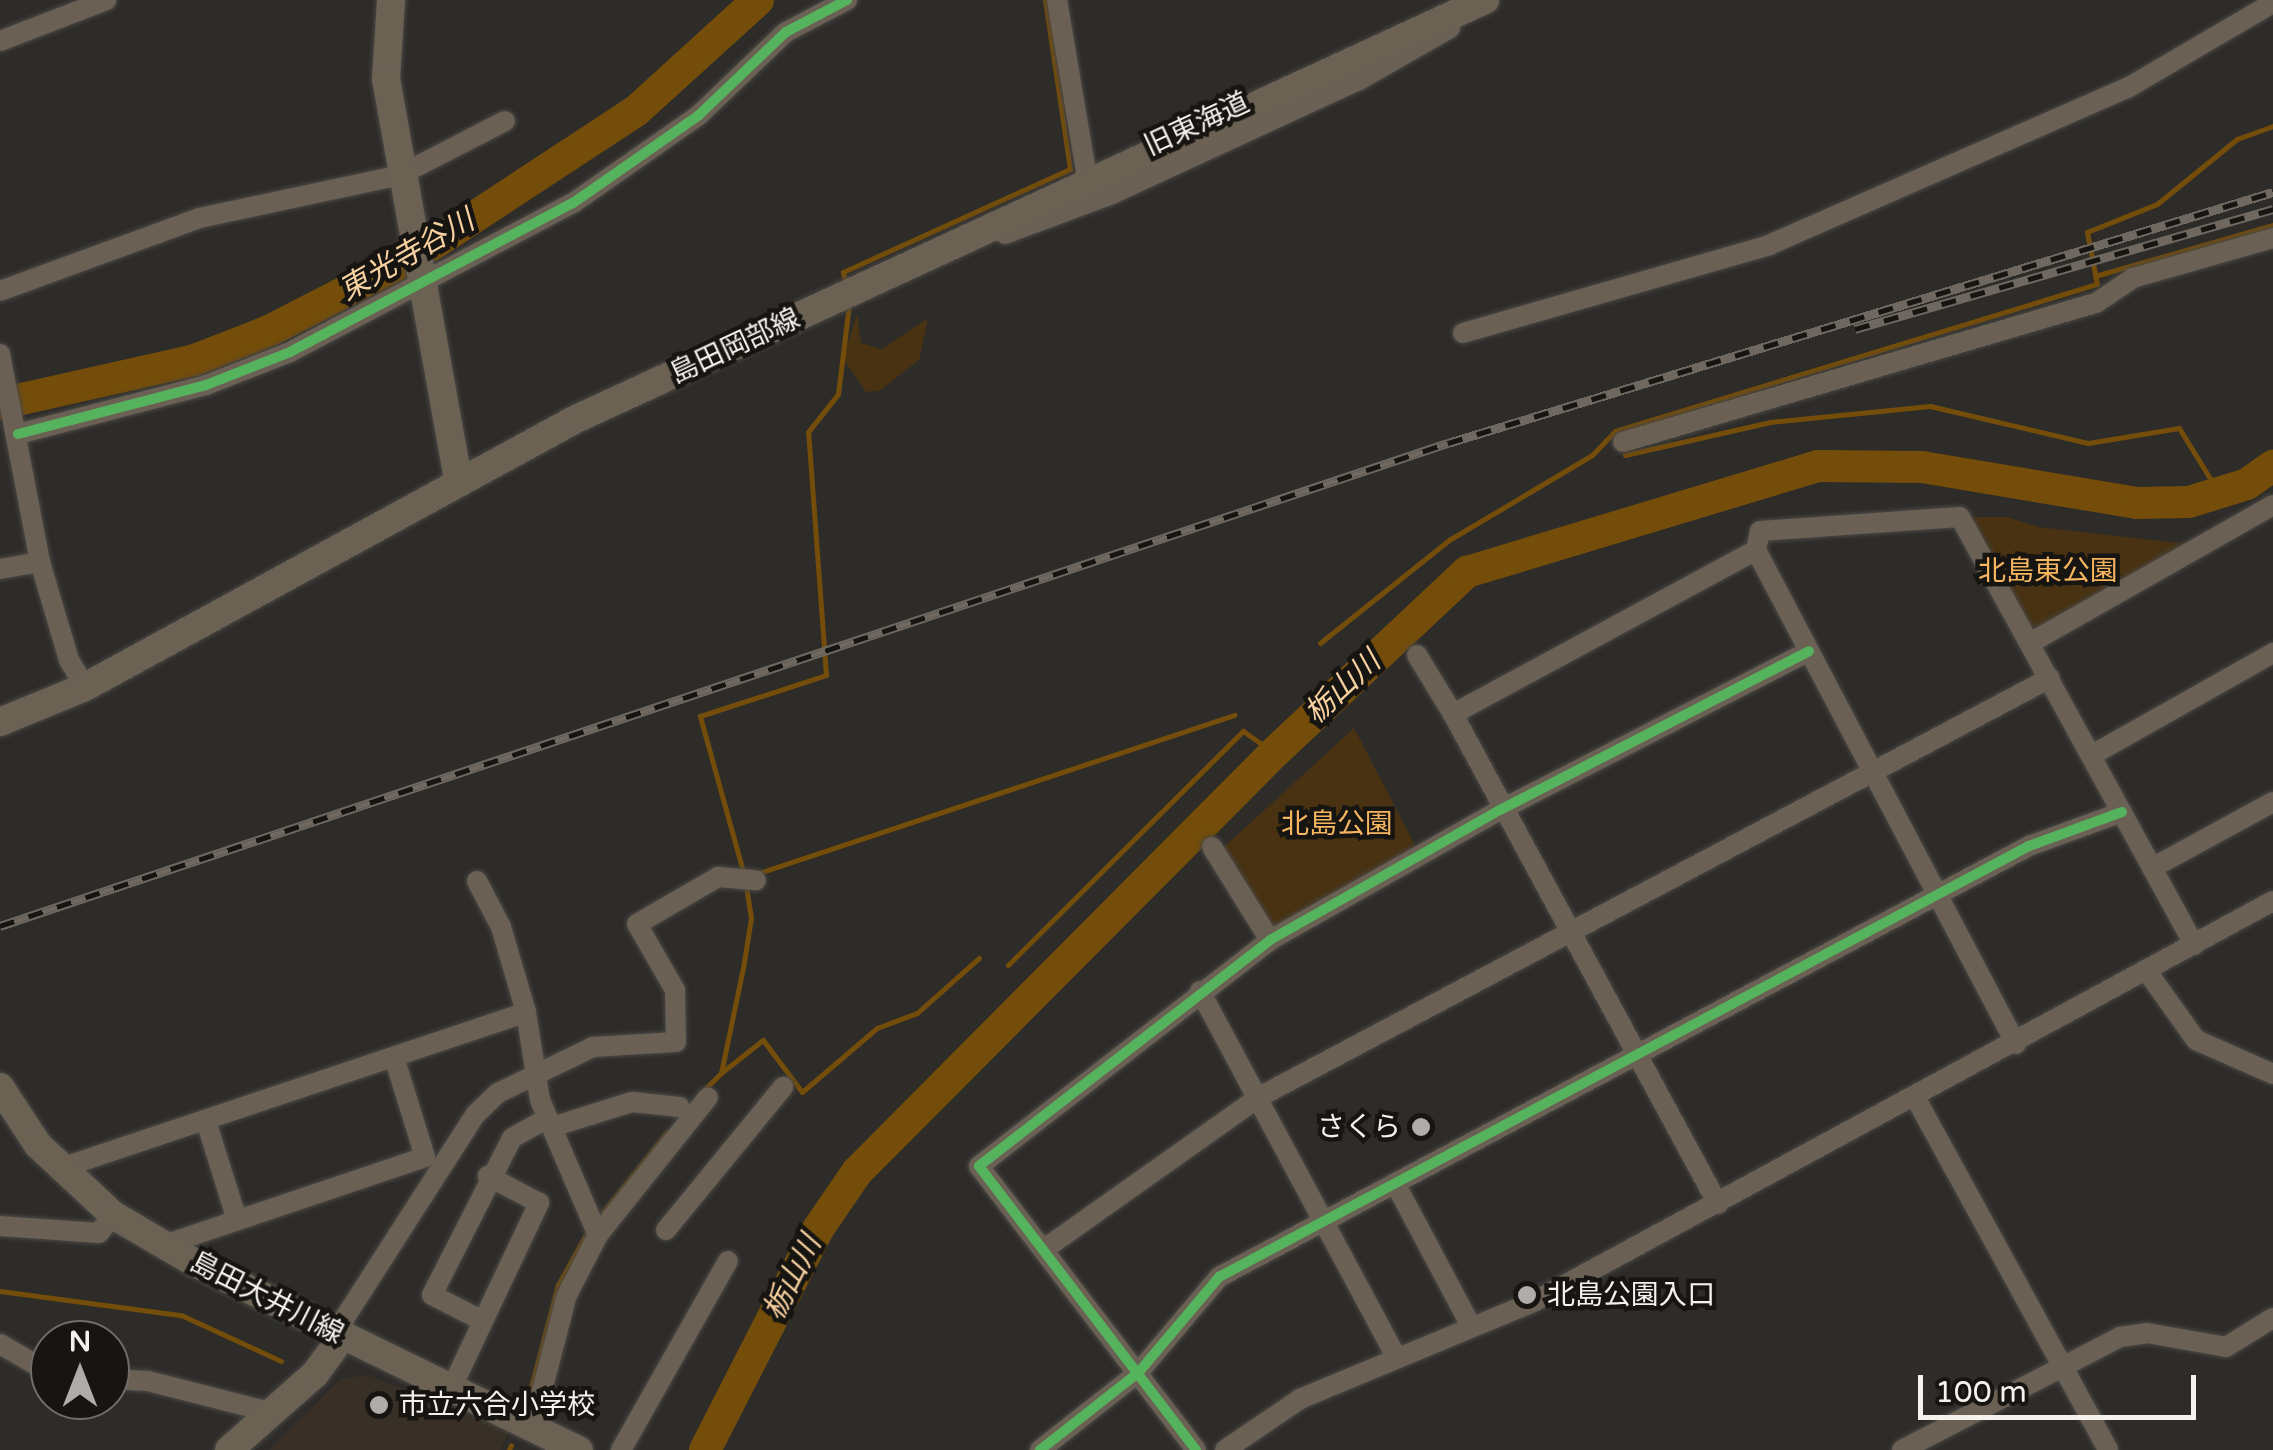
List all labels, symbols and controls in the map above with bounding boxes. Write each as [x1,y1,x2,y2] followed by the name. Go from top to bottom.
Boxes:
[1139,85,1255,163] street label: 旧東海道
[333,203,481,309] water label: 東光寺谷川
[664,301,806,391] street label: 島田岡部線
[1978,554,2118,588] park label: 北島東公園
[1298,644,1388,732] water label: 栃山川
[1281,807,1393,841] park label: 北島公園
[1317,1110,1401,1144] place label: さくら
[1410,1116,1432,1138] marker: さくら
[757,1230,829,1326] water label: 栃山川
[185,1245,349,1351] street label: 島田大井川線
[1547,1278,1715,1312] place label: 北島公園入口
[1516,1284,1538,1306] marker: 北島公園入口
[30,1320,130,1420] north arrow
[69,1325,91,1359] text: N
[1923,1355,2200,1417] scale bar
[1935,1374,2027,1411] text: 100 m
[399,1388,595,1422] place label: 市立六合小学校
[368,1394,390,1416] marker: 市立六合小学校

